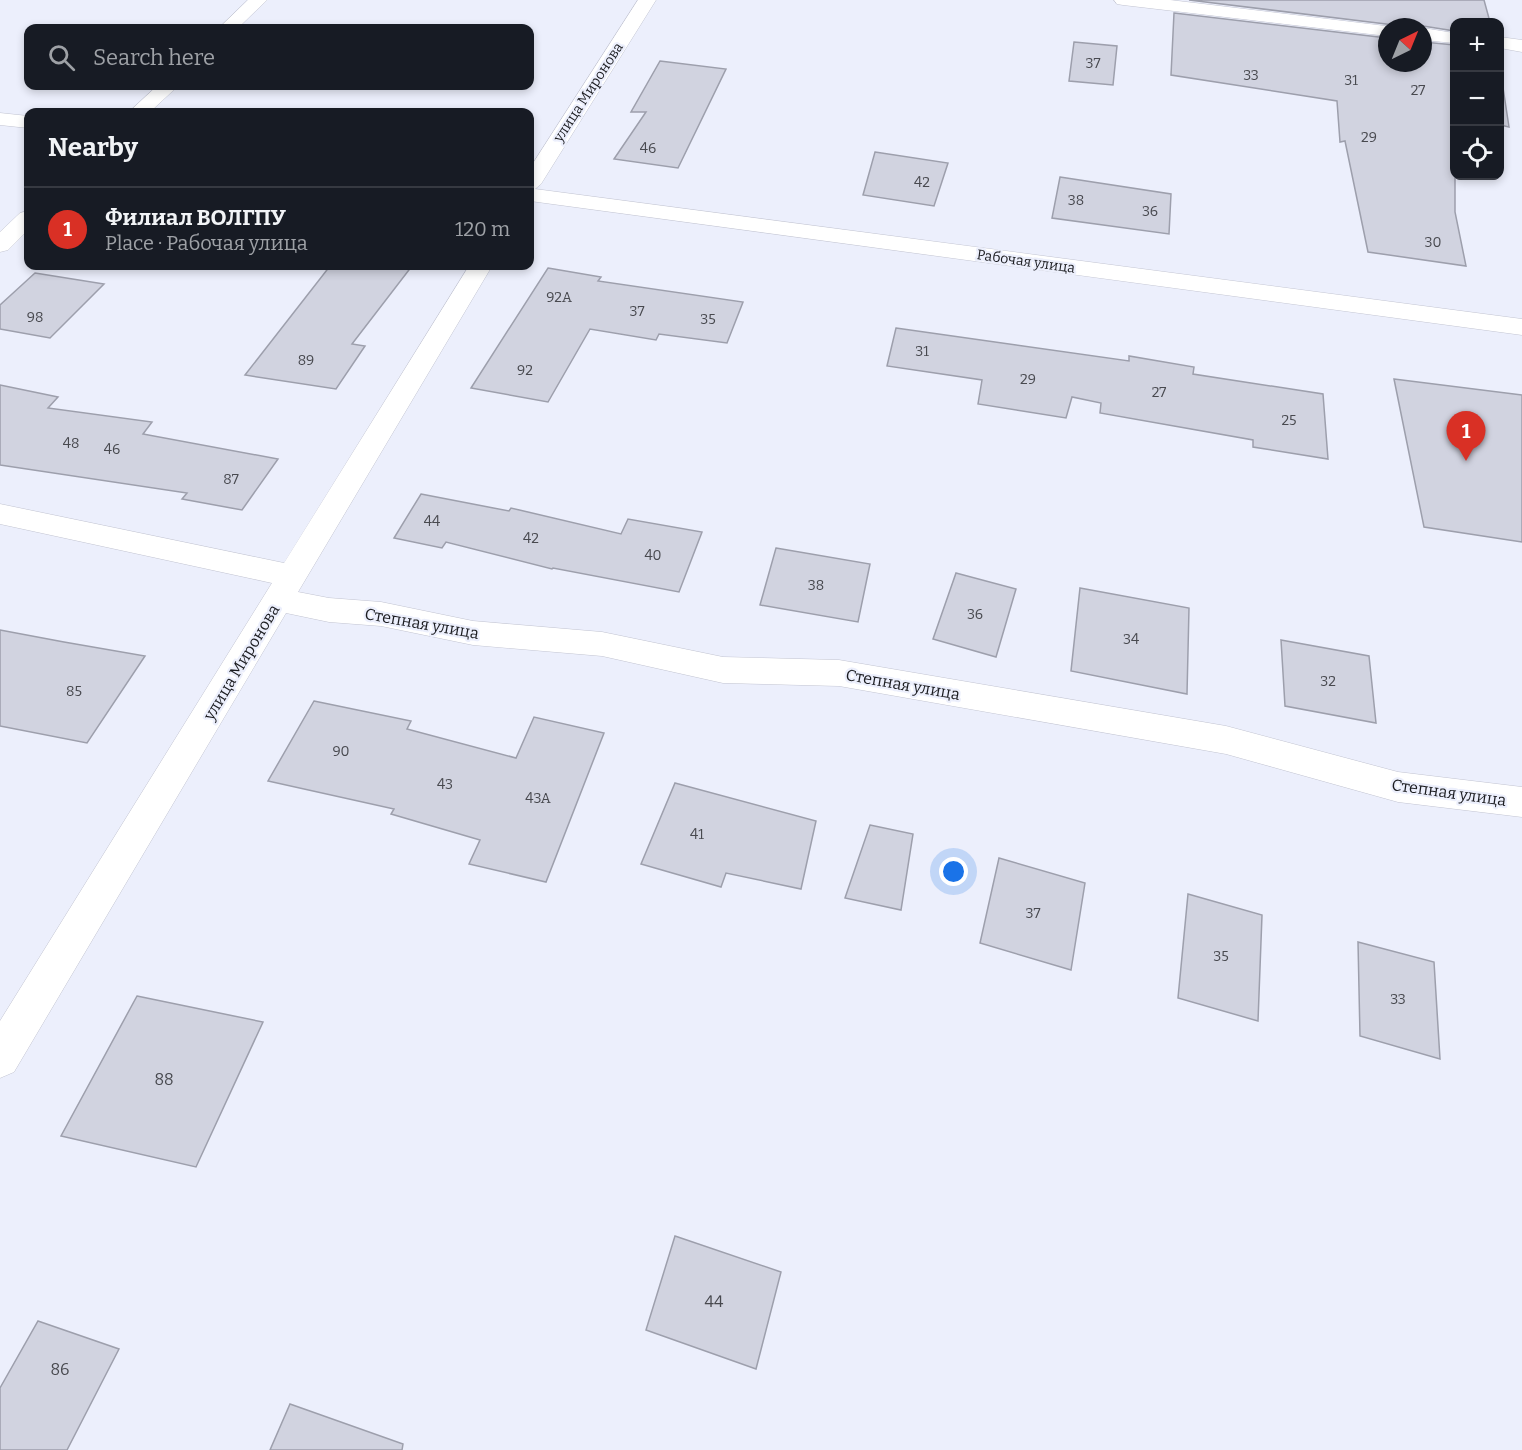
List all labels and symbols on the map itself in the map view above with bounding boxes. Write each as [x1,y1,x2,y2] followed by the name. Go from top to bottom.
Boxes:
[1378,18,1432,72] north arrow
[549,39,627,146] street label: улица Миронова
[1085,55,1101,72] house number: 37
[1243,67,1259,84] house number: 33
[1344,72,1358,89] house number: 31
[1411,82,1425,99] house number: 27
[1361,129,1377,146] house number: 29
[640,140,656,157] house number: 46
[914,174,930,191] house number: 42
[1068,192,1084,209] house number: 38
[1142,203,1158,220] house number: 36
[1425,234,1441,251] house number: 30
[976,246,1077,277] street label: Рабочая улица
[546,289,572,306] house number: 92А
[629,303,645,320] house number: 37
[27,309,43,326] house number: 98
[700,311,716,328] house number: 35
[915,343,929,360] house number: 31
[298,352,314,369] house number: 89
[517,362,533,379] house number: 92
[1020,371,1036,388] house number: 29
[1152,384,1166,401] house number: 27
[1281,412,1297,429] house number: 25
[1446,412,1486,461] pin: 1
[63,435,79,452] house number: 48
[104,441,120,458] house number: 46
[223,471,239,488] house number: 87
[424,513,440,530] house number: 44
[523,530,539,547] house number: 42
[644,547,662,564] house number: 40
[808,577,824,594] house number: 38
[199,601,284,724] street label: улица Миронова
[363,604,481,643] street label: Степная улица
[967,606,983,623] house number: 36
[1123,631,1139,648] house number: 34
[844,665,962,704] street label: Степная улица
[1320,673,1336,690] house number: 32
[66,683,82,700] house number: 85
[332,743,350,760] house number: 90
[1390,775,1508,810] street label: Степная улица
[437,776,453,793] house number: 43
[525,790,551,807] house number: 43А
[690,826,704,843] house number: 41
[939,857,968,886] your location
[1025,905,1041,922] house number: 37
[1213,948,1229,965] house number: 35
[1390,991,1406,1008] house number: 33
[154,1070,174,1089] house number: 88
[705,1292,724,1311] house number: 44
[50,1360,70,1379] house number: 86

